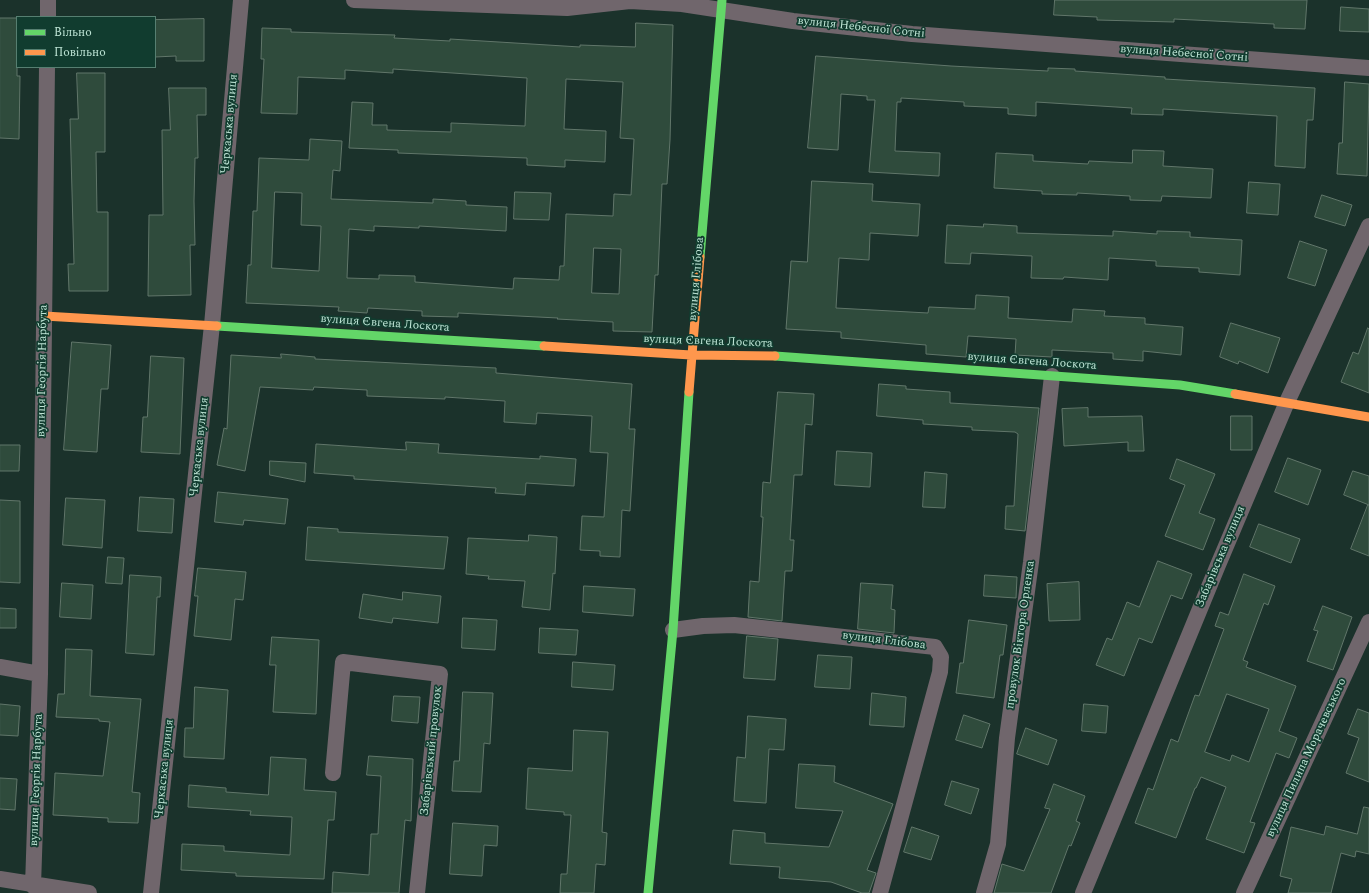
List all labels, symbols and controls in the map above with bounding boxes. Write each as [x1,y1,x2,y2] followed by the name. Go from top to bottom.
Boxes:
[797,14,925,42] street label: вулиця Небесної Сотні
[16,16,156,68] legend
[54,23,92,42] text: Вільно
[1120,42,1248,66] street label: вулиця Небесної Сотні
[54,43,106,62] text: Повільно
[218,74,242,174] street label: Черкаська вулиця
[686,237,708,321] street label: вулиця Глібова
[35,305,51,437] street label: вулиця Георгія Нарбута
[320,312,450,336] street label: вулиця Євгена Лоскота
[643,333,773,351] street label: вулиця Євгена Лоскота
[967,350,1097,374] street label: вулиця Євгена Лоскота
[188,397,212,497] street label: Черкаська вулиця
[1193,504,1249,610] street label: Забарівська вулиця
[1003,560,1039,710] street label: провулок Віктора Орленка
[842,629,926,653] street label: вулиця Глібова
[1264,676,1350,840] street label: вулиця Пилипа Морачевського
[418,685,446,817] street label: Забарівський провулок
[27,713,47,847] street label: вулиця Георгія Нарбута
[153,719,177,819] street label: Черкаська вулиця

